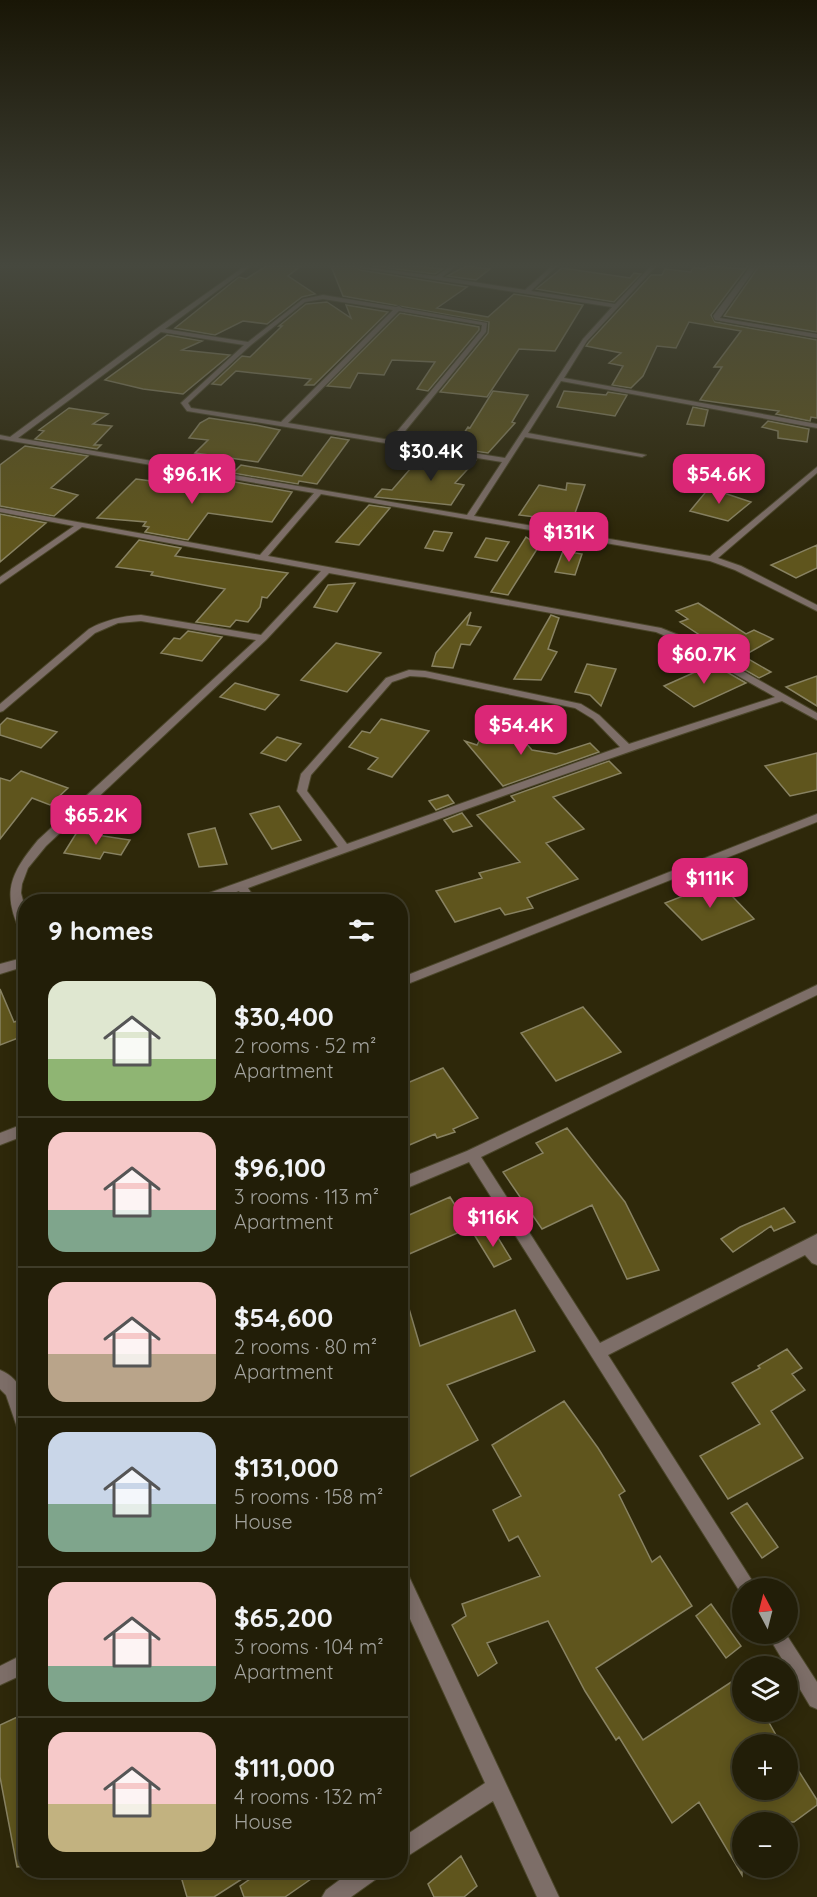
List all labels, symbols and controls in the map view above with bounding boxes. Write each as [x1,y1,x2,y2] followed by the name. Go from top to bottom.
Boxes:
[382,431,480,482] pin: $30.4K
[399,438,463,463] text: $30.4K
[143,454,241,505] pin: $96.1K
[670,454,768,505] pin: $54.6K
[162,461,222,486] text: $96.1K
[687,461,751,486] text: $54.6K
[527,512,611,563] pin: $131K
[543,519,595,544] text: $131K
[655,634,753,685] pin: $60.7K
[672,641,736,666] text: $60.7K
[472,705,570,756] pin: $54.4K
[489,712,553,737] text: $54.4K
[47,795,145,846] pin: $65.2K
[64,802,128,827] text: $65.2K
[668,858,752,909] pin: $111K
[686,865,734,890] text: $111K
[48,914,153,947] text: 9 homes
[345,914,378,947] icon: filters
[234,1000,334,1033] text: $30,400
[96,1005,168,1077] icon: home
[234,1033,376,1058] text: 2 rooms · 52 m²
[234,1058,334,1083] text: Apartment
[234,1151,326,1184] text: $96,100
[96,1156,168,1228] icon: home
[234,1184,379,1209] text: 3 rooms · 113 m²
[451,1197,535,1248] pin: $116K
[467,1204,519,1229] text: $116K
[234,1209,334,1234] text: Apartment
[234,1301,333,1334] text: $54,600
[96,1306,168,1378] icon: home
[234,1334,377,1359] text: 2 rooms · 80 m²
[234,1359,334,1384] text: Apartment
[234,1451,339,1484] text: $131,000
[96,1456,168,1528] icon: home
[234,1484,383,1509] text: 5 rooms · 158 m²
[234,1509,293,1534] text: House
[732,1578,798,1644] north arrow
[732,1578,798,1878] map controls
[234,1601,333,1634] text: $65,200
[96,1606,168,1678] icon: home
[234,1634,384,1659] text: 3 rooms · 104 m²
[732,1656,798,1722] button: layers
[234,1659,334,1684] text: Apartment
[732,1734,798,1800] button: +
[234,1751,335,1784] text: $111,000
[96,1756,168,1828] icon: home
[234,1784,383,1809] text: 4 rooms · 132 m²
[234,1809,293,1834] text: House
[732,1812,798,1878] button: −

